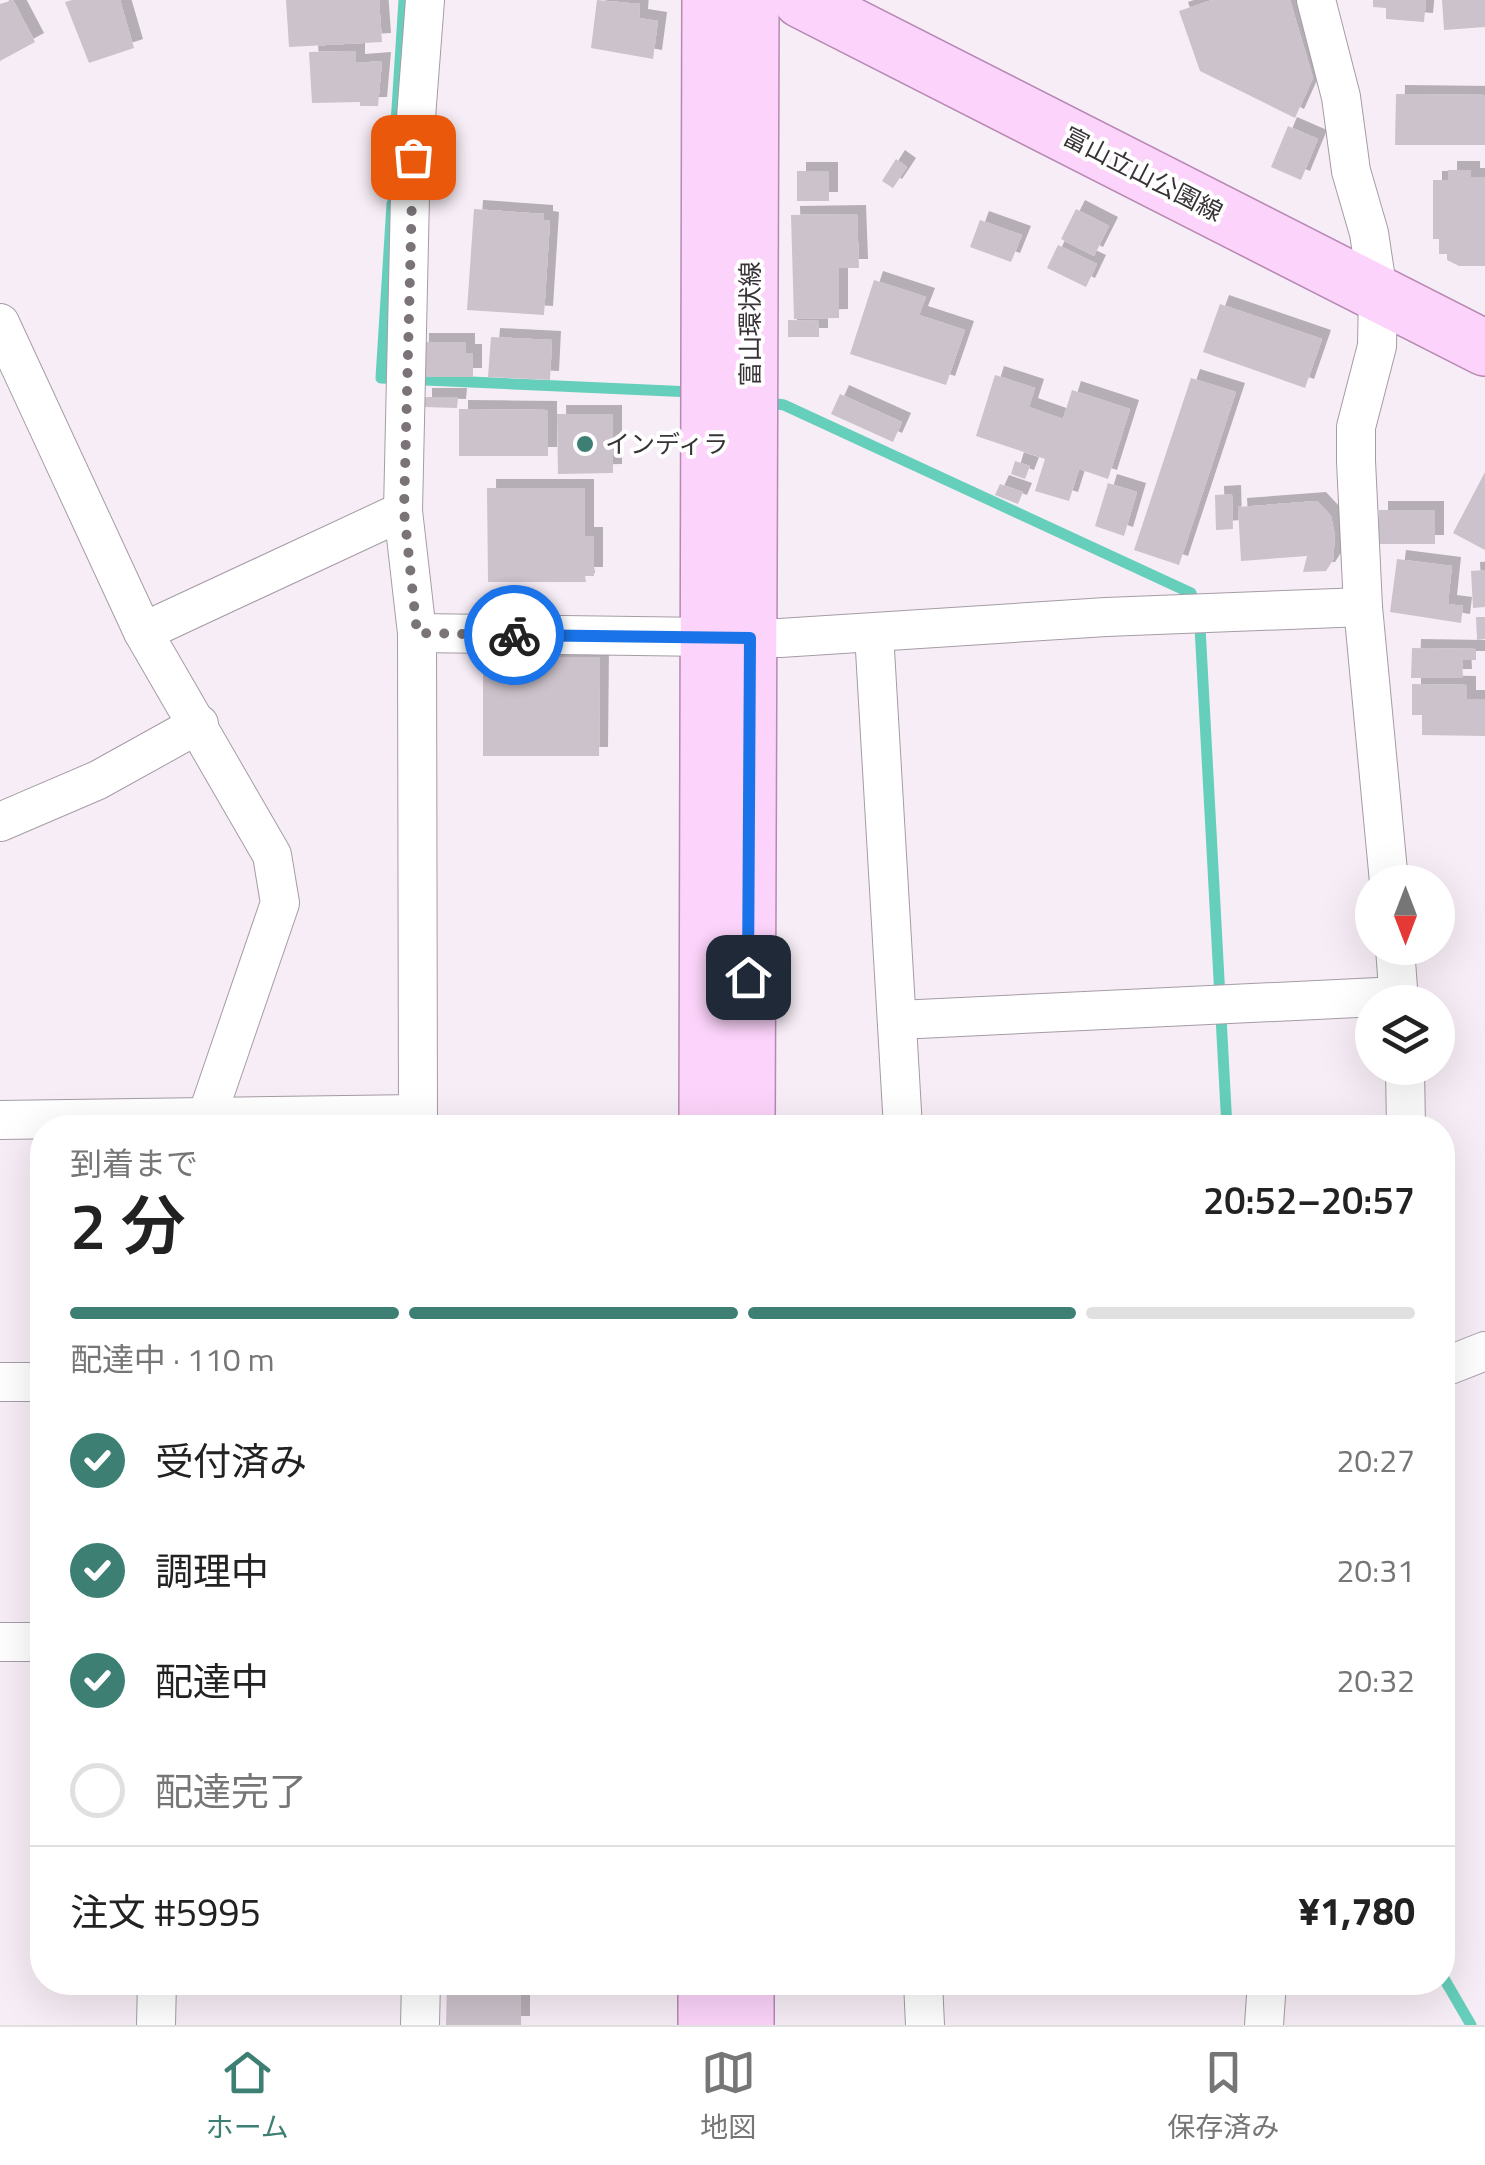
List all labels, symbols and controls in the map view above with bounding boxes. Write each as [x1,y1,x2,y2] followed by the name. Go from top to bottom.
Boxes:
[371,115,456,200] pin
[1056,117,1230,231] street label: 富山立山公園線
[386,130,441,185] icon: bag
[731,261,769,387] street label: 富山環状線
[605,425,728,463] place label: インディラ
[574,433,596,455] marker: インディラ
[464,585,564,685] courier
[487,608,542,663] icon: bike
[1355,865,1455,965] north arrow
[1355,865,1455,1085] map controls
[706,935,791,1020] pin
[721,950,776,1005] icon: home
[1355,985,1455,1085] button: layers
[70,1139,198,1187] text: 到着まで
[1203,1171,1415,1229] text: 20:52–20:57
[70,1175,186,1274] text: 2 分
[70,1335,275,1383] text: 配達中 · 110 m
[155,1432,307,1490] text: 受付済み
[70,1433,125,1488] icon: check
[1336,1436,1415,1484] text: 20:27
[155,1542,269,1600] text: 調理中
[70,1543,125,1598] icon: check
[1336,1546,1415,1594] text: 20:31
[155,1652,269,1710] text: 配達中
[70,1653,125,1708] icon: check
[1336,1656,1415,1704] text: 20:32
[155,1762,307,1820] text: 配達完了
[1299,1882,1415,1940] text: ¥1,780
[70,1883,261,1941] text: 注文 #5995
[206,2045,289,2148] tab: ホーム
[700,2045,756,2148] tab: 地図
[1167,2045,1279,2148] tab: 保存済み

